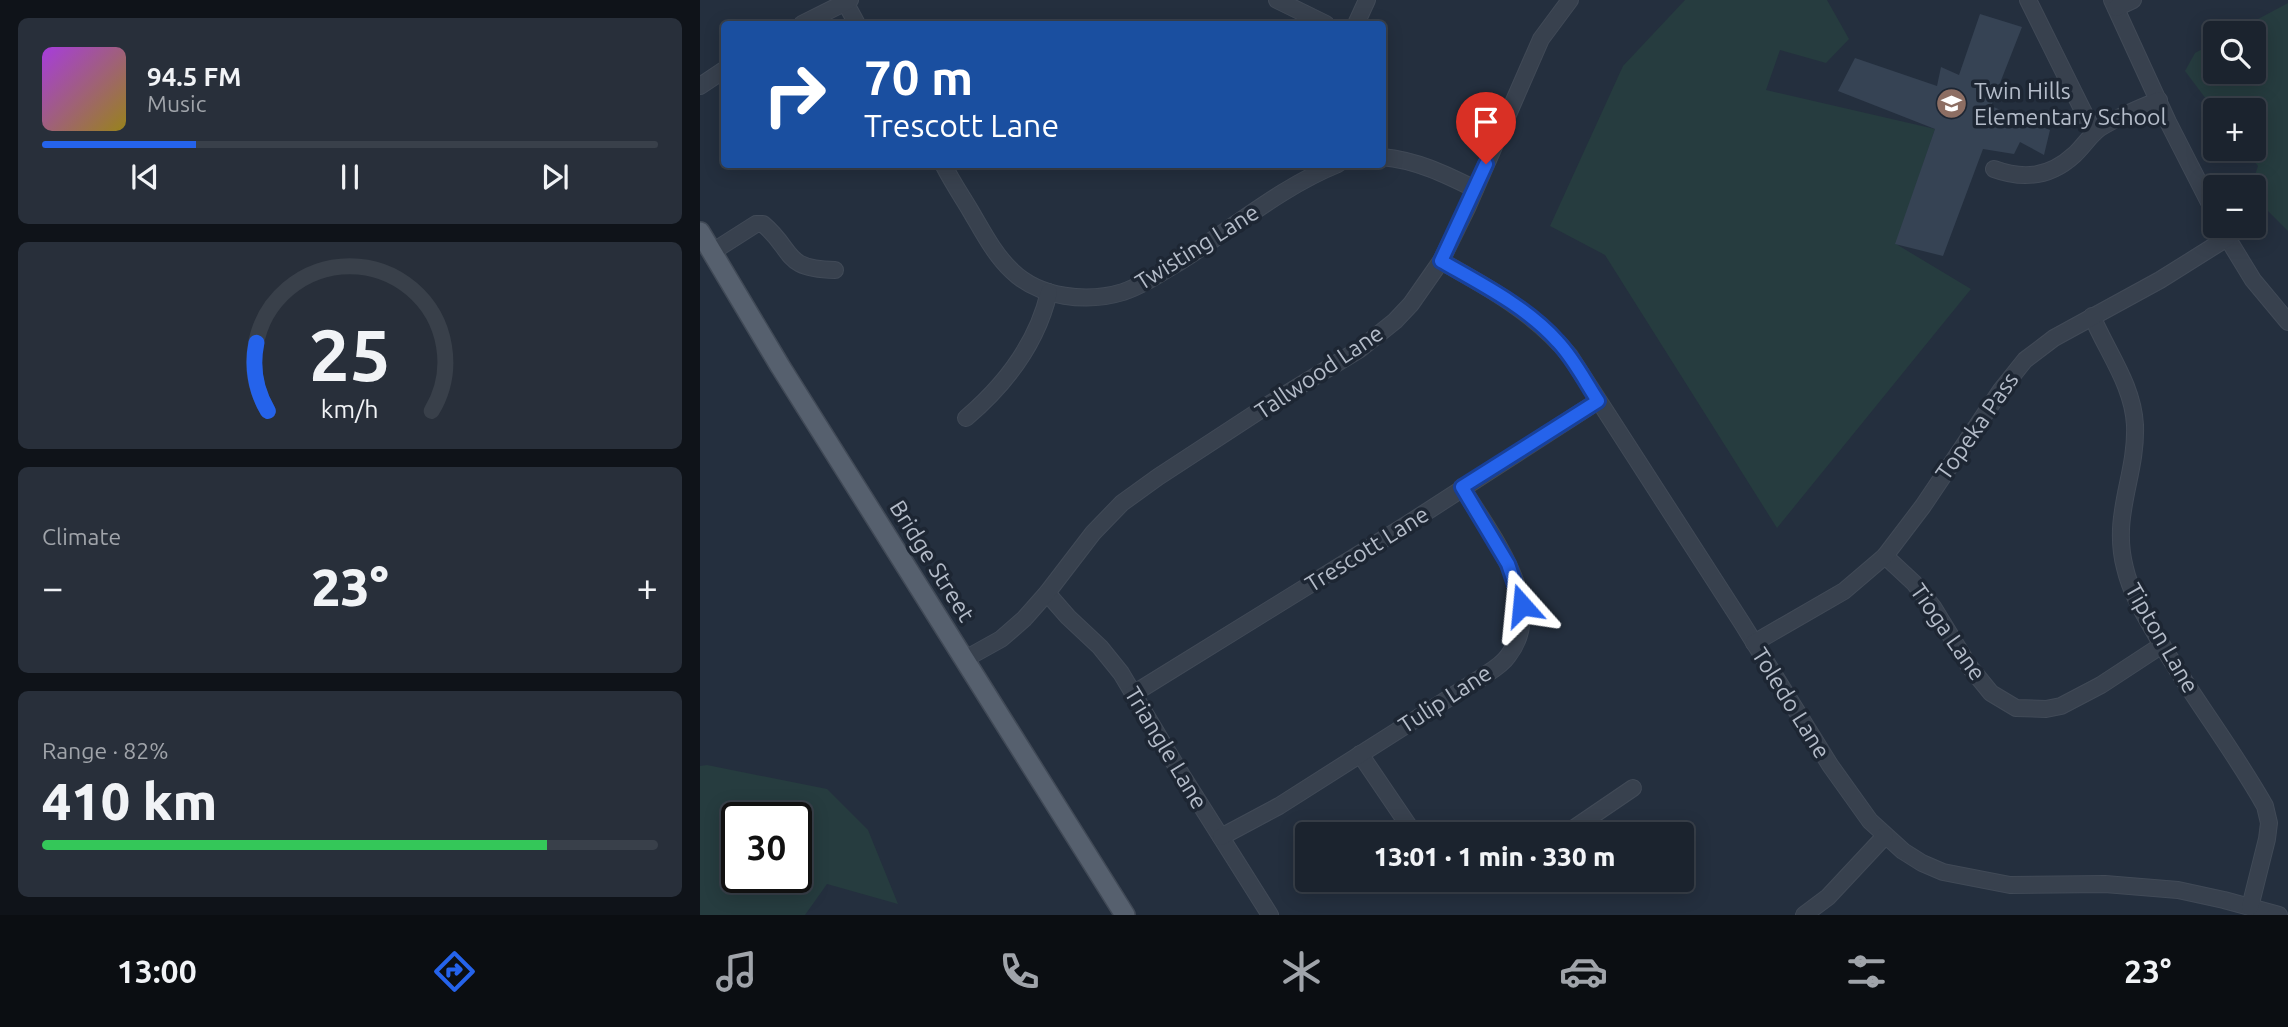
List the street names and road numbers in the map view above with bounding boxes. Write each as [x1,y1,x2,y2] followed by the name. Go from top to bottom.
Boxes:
[1131,199,1263,294] street label: Twisting Lane
[1250,320,1387,423] street label: Tallwood Lane
[1930,367,2023,484] street label: Topeka Pass
[885,496,980,626] street label: Bridge Street
[1301,501,1433,596] street label: Trescott Lane
[2121,578,2204,697] street label: Tipton Lane
[1906,579,1991,685] street label: Tioga Lane
[1748,643,1835,763] street label: Toledo Lane
[1394,660,1496,738] street label: Tulip Lane
[1120,682,1213,813] street label: Triangle Lane

